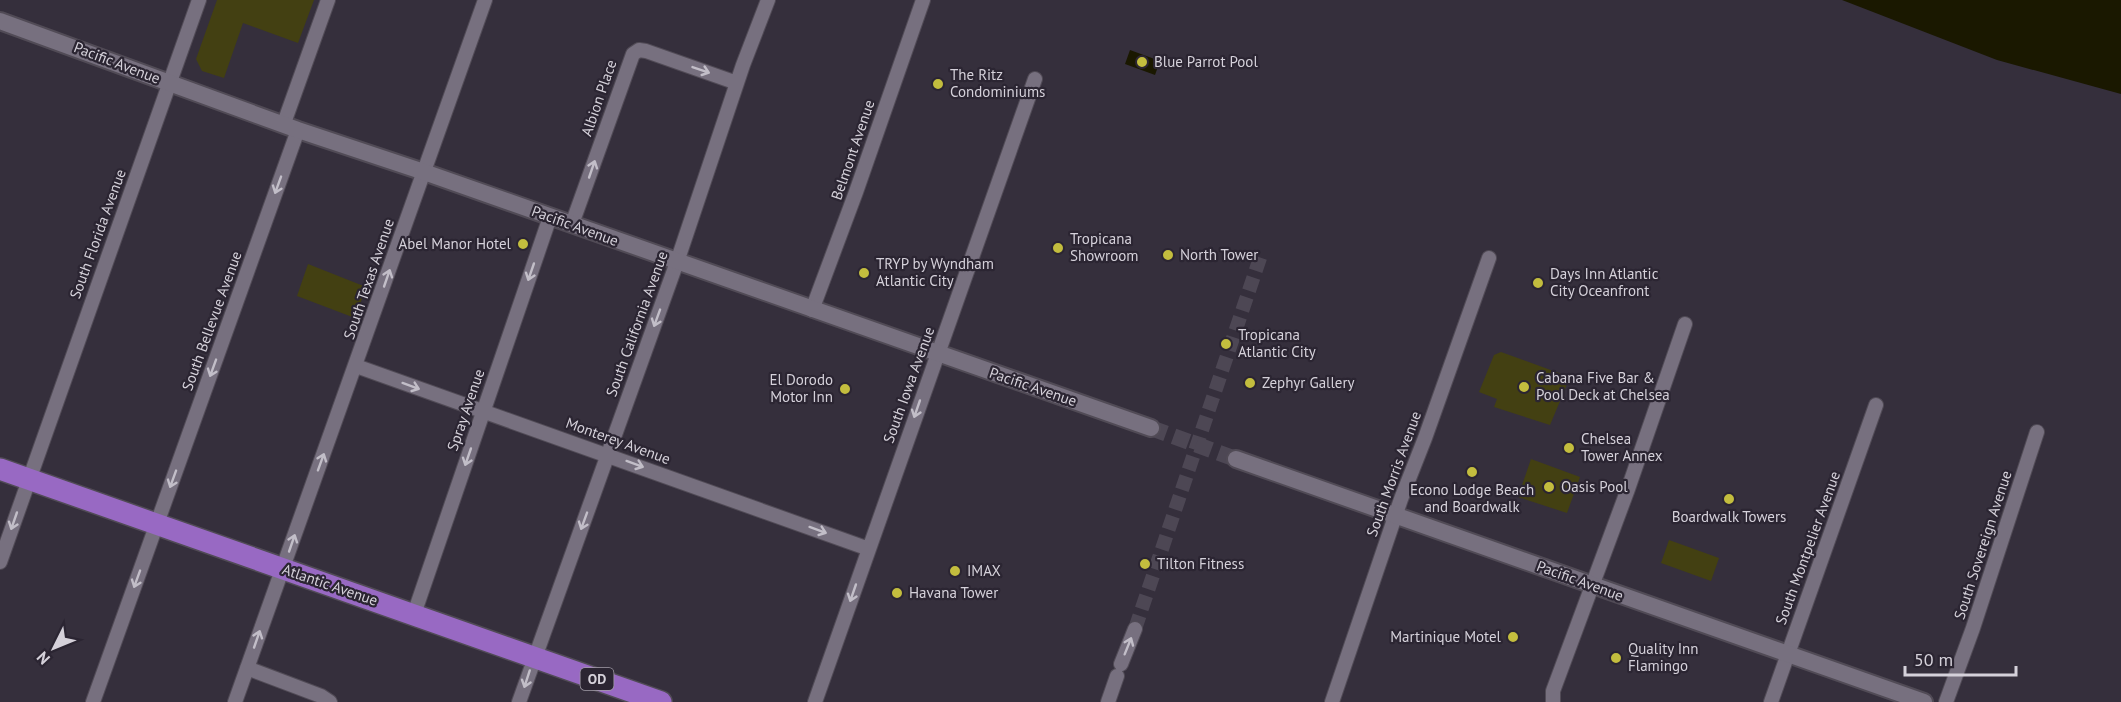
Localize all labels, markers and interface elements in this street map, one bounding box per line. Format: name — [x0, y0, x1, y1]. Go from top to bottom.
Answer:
street label: Pacific Avenue — [71, 37, 163, 88]
place label: Blue Parrot Pool — [1154, 52, 1258, 71]
marker: Blue Parrot Pool — [1135, 55, 1149, 69]
street label: Albion Place — [577, 57, 620, 139]
place label: The Ritz Condominiums — [950, 65, 1045, 101]
one-way arrow — [691, 66, 710, 77]
marker: The Ritz Condominiums — [931, 77, 945, 91]
street label: Belmont Avenue — [827, 97, 879, 202]
one-way arrow — [587, 160, 598, 179]
street label: South Florida Avenue — [65, 166, 130, 301]
one-way arrow — [272, 175, 283, 194]
street label: Pacific Avenue — [529, 201, 621, 250]
street label: South Texas Avenue — [339, 216, 398, 342]
place label: Tropicana Showroom — [1070, 229, 1138, 265]
place label: Abel Manor Hotel — [398, 234, 512, 253]
marker: Abel Manor Hotel — [516, 237, 530, 251]
marker: Tropicana Showroom — [1051, 241, 1065, 255]
place label: North Tower — [1180, 245, 1258, 264]
street label: South Bellevue Avenue — [177, 248, 246, 393]
marker: North Tower — [1161, 248, 1175, 262]
street label: South California Avenue — [601, 249, 672, 399]
place label: TRYP by Wyndham Atlantic City — [876, 254, 994, 290]
one-way arrow — [525, 262, 536, 281]
place label: Days Inn Atlantic City Oceanfront — [1550, 264, 1659, 300]
marker: TRYP by Wyndham Atlantic City — [857, 266, 871, 280]
one-way arrow — [382, 269, 393, 288]
marker: Days Inn Atlantic City Oceanfront — [1531, 276, 1545, 290]
one-way arrow — [651, 308, 662, 326]
street label: South Iowa Avenue — [879, 324, 938, 446]
place label: Tropicana Atlantic City — [1238, 325, 1316, 361]
marker: Tropicana Atlantic City — [1219, 337, 1233, 351]
one-way arrow — [206, 358, 217, 377]
street label: Pacific Avenue — [987, 363, 1079, 410]
street label: Spray Avenue — [443, 366, 488, 453]
place label: Cabana Five Bar & Pool Deck at Chelsea — [1536, 368, 1670, 404]
place label: El Dorodo Motor Inn — [769, 370, 833, 406]
place label: Zephyr Gallery — [1262, 373, 1355, 392]
marker: Zephyr Gallery — [1243, 376, 1257, 390]
marker: Cabana Five Bar & Pool Deck at Chelsea — [1517, 380, 1531, 394]
one-way arrow — [401, 381, 420, 392]
marker: El Dorodo Motor Inn — [838, 382, 852, 396]
one-way arrow — [911, 399, 922, 418]
street label: South Morris Avenue — [1362, 408, 1425, 539]
street label: Monterey Avenue — [563, 413, 673, 468]
place label: Chelsea Tower Annex — [1581, 429, 1663, 465]
marker: Chelsea Tower Annex — [1562, 441, 1576, 455]
one-way arrow — [462, 447, 473, 466]
one-way arrow — [316, 453, 327, 472]
one-way arrow — [625, 460, 643, 471]
marker: Econo Lodge Beach and Boardwalk — [1465, 465, 1479, 479]
street label: South Sovereign Avenue — [1949, 468, 2016, 622]
one-way arrow — [166, 469, 177, 488]
street label: South Montpelier Avenue — [1771, 469, 1844, 627]
place label: Oasis Pool — [1561, 477, 1628, 496]
place label: Econo Lodge Beach and Boardwalk — [1410, 480, 1534, 516]
marker: Oasis Pool — [1542, 480, 1556, 494]
marker: Boardwalk Towers — [1722, 492, 1736, 506]
place label: Boardwalk Towers — [1672, 507, 1786, 526]
one-way arrow — [8, 511, 19, 530]
one-way arrow — [578, 511, 589, 530]
one-way arrow — [808, 526, 827, 537]
one-way arrow — [288, 534, 299, 553]
place label: Tilton Fitness — [1157, 554, 1244, 573]
street label: Pacific Avenue — [1534, 556, 1626, 605]
marker: Tilton Fitness — [1138, 557, 1152, 571]
street label: Atlantic Avenue — [280, 559, 380, 610]
place label: IMAX — [967, 561, 1001, 580]
marker: IMAX — [948, 564, 962, 578]
one-way arrow — [131, 569, 142, 587]
one-way arrow — [847, 583, 858, 602]
place label: Havana Tower — [909, 583, 998, 602]
marker: Havana Tower — [890, 586, 904, 600]
north arrow — [24, 618, 84, 678]
place label: Martinique Motel — [1390, 627, 1502, 646]
one-way arrow — [252, 630, 263, 649]
marker: Martinique Motel — [1506, 630, 1520, 644]
one-way arrow — [1123, 637, 1134, 656]
place label: Quality Inn Flamingo — [1628, 639, 1699, 675]
scale bar — [1905, 639, 2016, 677]
text: N — [32, 648, 54, 669]
text: 50 m — [1914, 648, 1953, 671]
marker: Quality Inn Flamingo — [1609, 651, 1623, 665]
road number: OD — [580, 668, 614, 690]
one-way arrow — [520, 669, 531, 688]

